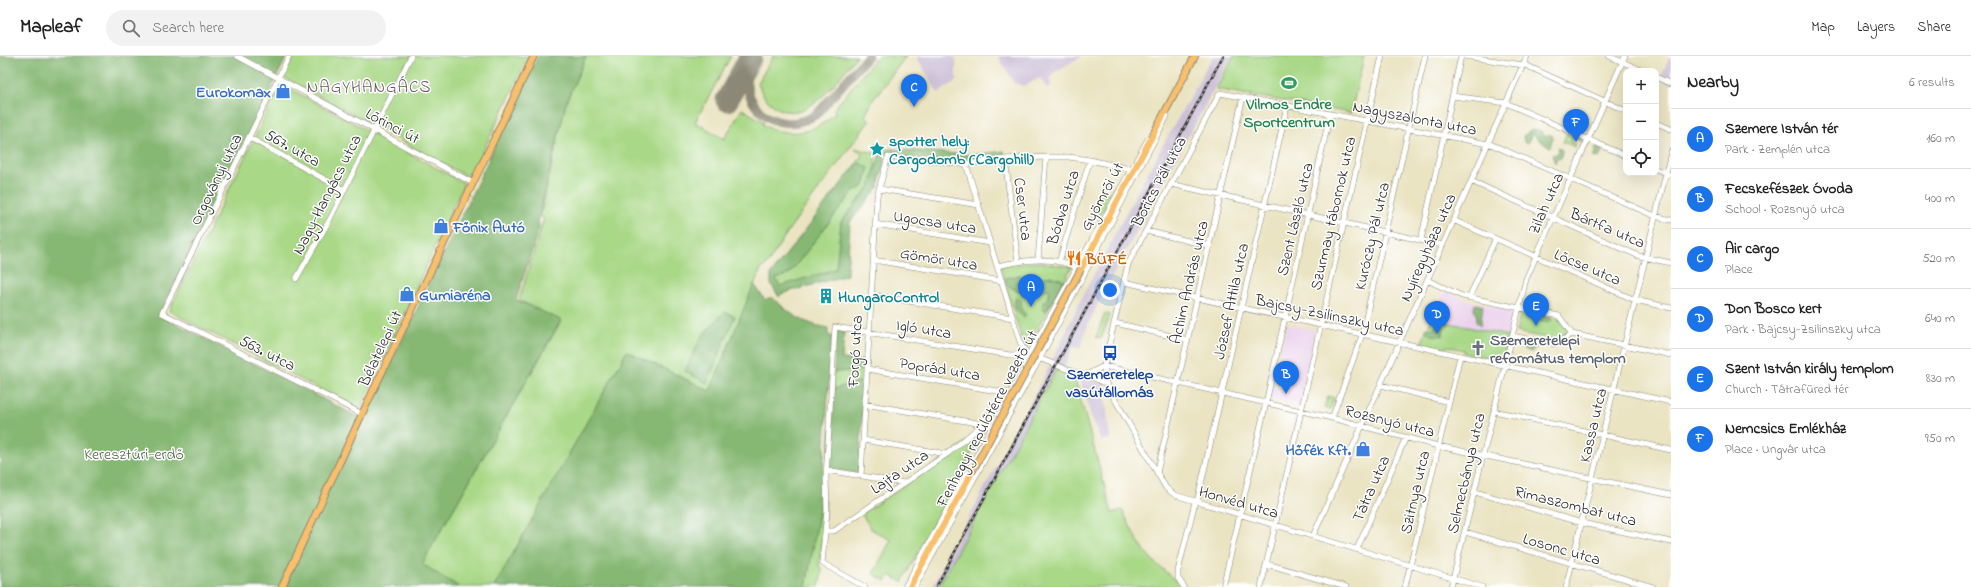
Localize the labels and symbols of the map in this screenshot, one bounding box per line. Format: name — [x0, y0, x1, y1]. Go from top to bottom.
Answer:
pin: C — [901, 74, 927, 107]
sports icon: Vilmos Endre Sportcentrum — [1280, 74, 1298, 92]
district label: NAGYHANGÁCS — [307, 75, 431, 100]
place label: Eurokomax — [196, 81, 271, 105]
shop icon: Eurokomax — [274, 82, 292, 100]
place label: Vilmos Endre Sportcentrum — [1243, 93, 1335, 135]
street label: Nagyszalonta utca — [1350, 95, 1479, 143]
street label: Lőrinci út — [361, 102, 424, 151]
pin: F — [1563, 109, 1589, 142]
street label: 567. utca — [260, 124, 324, 174]
street label: Orgoványi utca — [184, 130, 249, 230]
place label: spotter hely: Cargodomb (Cargohill) — [889, 130, 1034, 173]
street label: Nagy-Hangács utca — [287, 131, 368, 259]
street label: Borics Pál utca — [1125, 132, 1194, 232]
street label: Szurmay tábornok utca — [1305, 134, 1363, 293]
place icon: spotter hely: Cargodomb (Cargohill) — [868, 140, 886, 158]
street label: Gyömrői út — [1075, 158, 1131, 236]
street label: Szent László utca — [1271, 160, 1321, 278]
street label: Bódva utca — [1041, 167, 1087, 249]
street label: Zilah utca — [1523, 169, 1571, 238]
street label: Cser utca — [1006, 176, 1038, 242]
street label: Kuróczy Pál utca — [1349, 180, 1397, 293]
street label: Nyíregyháza utca — [1394, 190, 1463, 306]
street label: Bártfa utca — [1565, 202, 1648, 255]
street label: Ugocsa utca — [891, 205, 978, 241]
place label: Főnix Autó — [452, 216, 525, 240]
shop icon: Főnix Autó — [432, 217, 450, 235]
street label: Áchim András utca — [1164, 218, 1216, 347]
street label: József Attila utca — [1208, 241, 1256, 362]
street label: Gömör utca — [898, 242, 979, 278]
street label: Lőcse utca — [1550, 243, 1625, 293]
place label: BÜFÉ — [1085, 248, 1127, 272]
restaurant icon: BÜFÉ — [1065, 249, 1083, 267]
pin: A — [1018, 274, 1044, 307]
your location — [1100, 280, 1120, 300]
place label: Gumiaréna — [419, 284, 491, 308]
shop icon: Gumiaréna — [398, 285, 416, 303]
place label: HungaroControl — [838, 286, 940, 311]
building icon: HungaroControl — [817, 287, 835, 305]
street label: Bajcsy-Zsilinszky utca — [1252, 288, 1406, 343]
pin: E — [1523, 293, 1549, 326]
pin: D — [1424, 301, 1450, 334]
street label: Bélatelepi út — [352, 306, 409, 392]
street label: Igló utca — [894, 314, 953, 346]
street label: Forgó utca — [842, 315, 870, 389]
street label: Ferihegyi repülőtérre vezető út — [930, 326, 1045, 513]
street label: 563. utca — [235, 329, 299, 378]
place label: Szemeretelepi református templom — [1490, 329, 1626, 371]
church icon: Szemeretelepi református templom — [1469, 339, 1487, 357]
bus stop icon: Szemeretelep vasútállomás — [1101, 344, 1119, 362]
street label: Poprád utca — [898, 352, 982, 388]
pin: B — [1273, 361, 1299, 394]
place label: Szemeretelep vasútállomás — [1065, 363, 1154, 405]
street label: Kassa utca — [1574, 386, 1614, 465]
street label: Rozsnyó utca — [1342, 399, 1437, 445]
street label: Selmecbánya utca — [1441, 411, 1492, 536]
place label: Hőfék Kft. — [1286, 439, 1352, 463]
shop icon: Hőfék Kft. — [1354, 440, 1372, 458]
park label: Keresztúri-erdő — [84, 443, 184, 467]
street label: Lajta utca — [866, 444, 934, 501]
street label: Szitnya utca — [1395, 448, 1437, 537]
street label: Tátra utca — [1347, 452, 1397, 526]
street label: Honvéd utca — [1196, 480, 1281, 526]
street label: Rimaszombat utca — [1512, 480, 1639, 534]
street label: Losonc utca — [1520, 527, 1603, 572]

